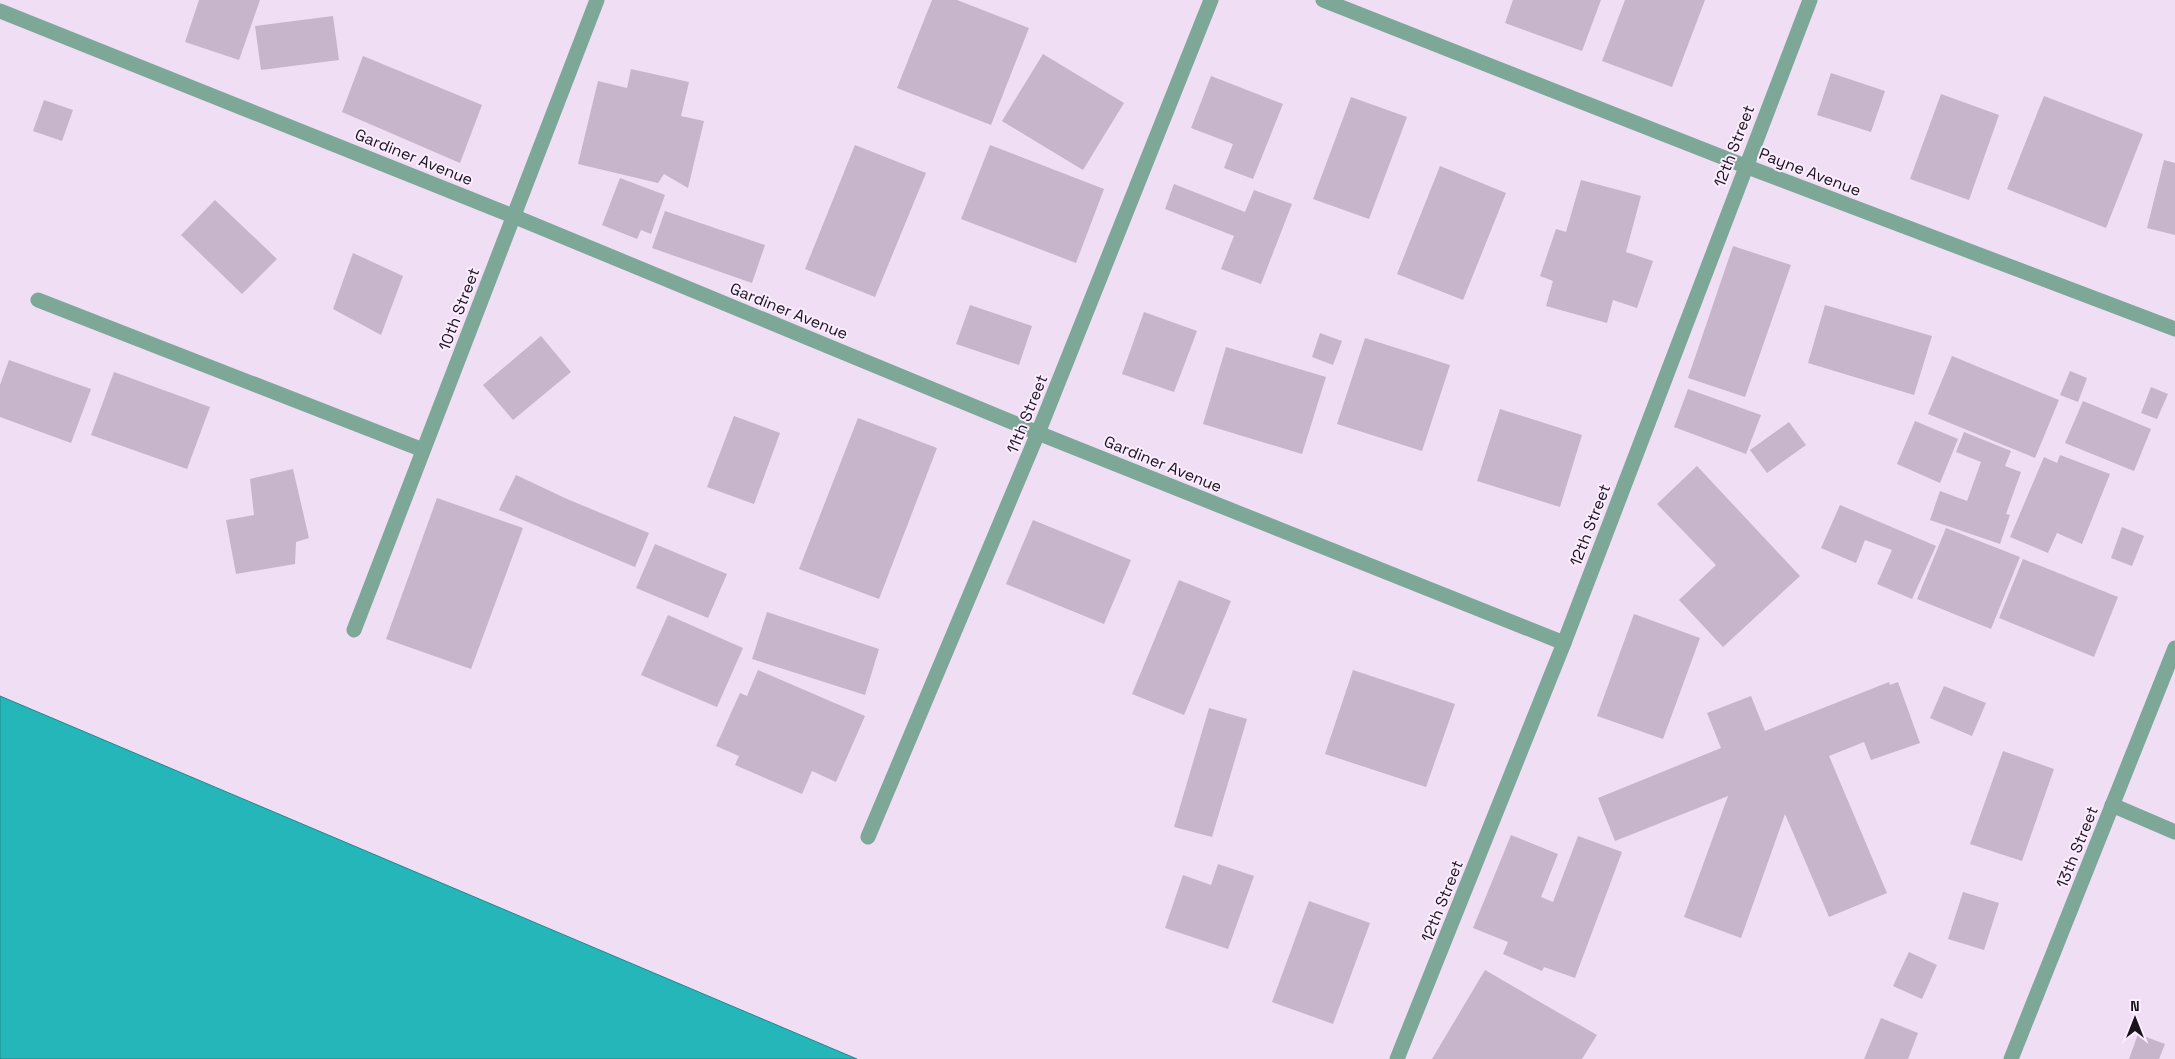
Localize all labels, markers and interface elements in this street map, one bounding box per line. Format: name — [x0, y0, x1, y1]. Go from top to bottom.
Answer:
street label: 12th Street — [1709, 102, 1759, 190]
street label: Gardiner Avenue — [352, 124, 476, 190]
street label: Payne Avenue — [1756, 143, 1864, 201]
street label: 10th Street — [434, 265, 484, 353]
street label: Gardiner Avenue — [727, 278, 851, 344]
street label: 11th Street — [1002, 371, 1052, 457]
street label: Gardiner Avenue — [1101, 431, 1225, 497]
street label: 12th Street — [1565, 481, 1615, 569]
street label: 13th Street — [2051, 803, 2103, 891]
street label: 12th Street — [1416, 857, 1468, 945]
north arrow — [2110, 994, 2160, 1044]
text: N — [2130, 997, 2140, 1015]

